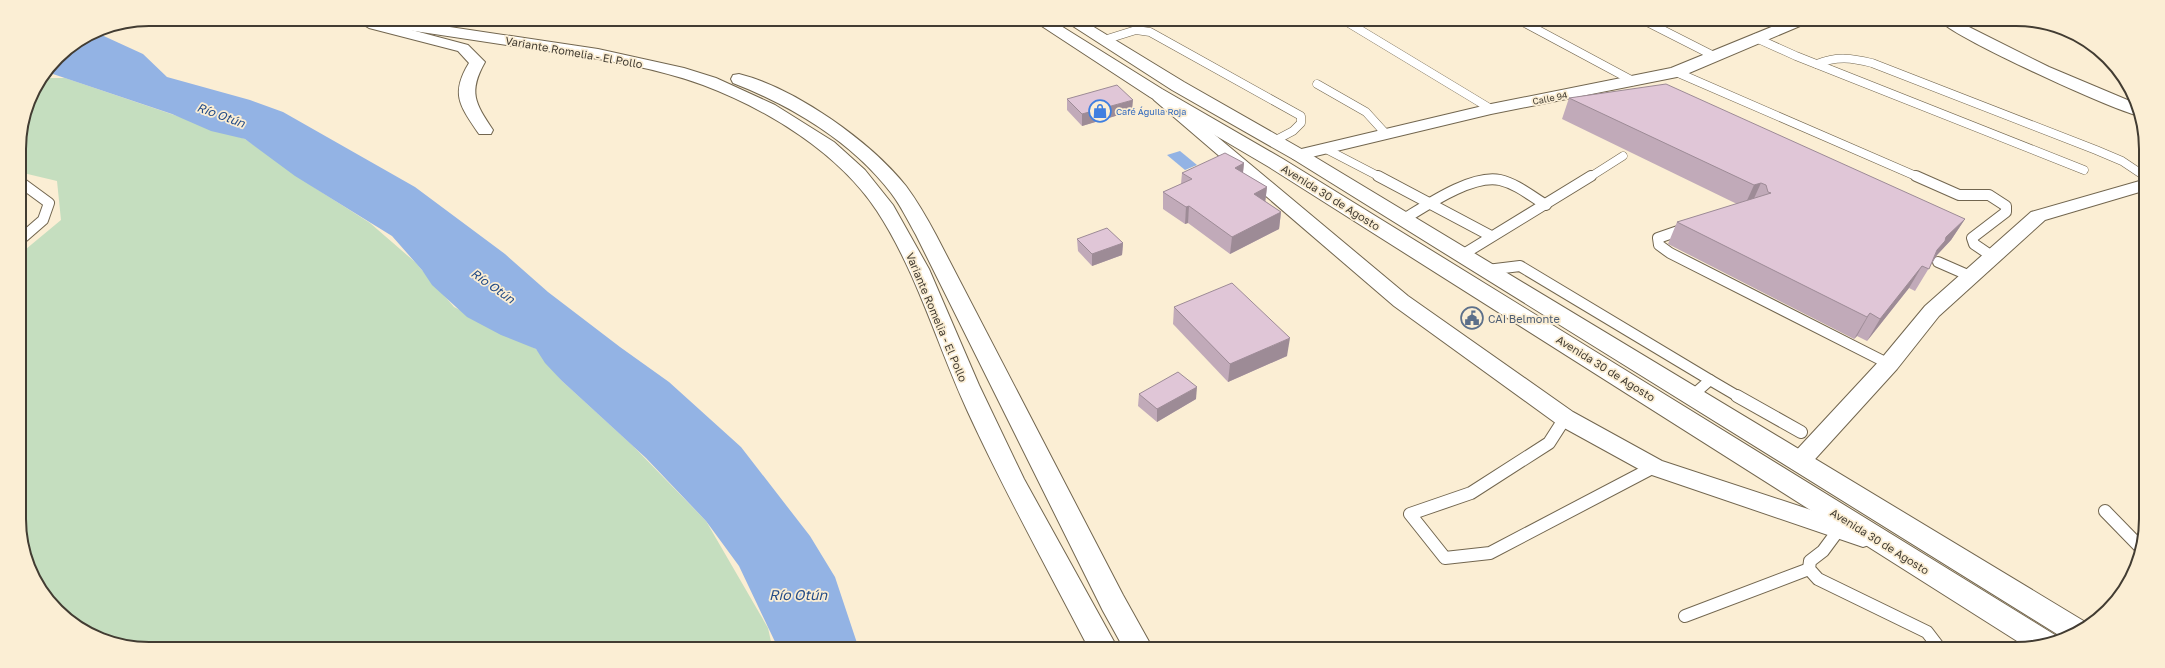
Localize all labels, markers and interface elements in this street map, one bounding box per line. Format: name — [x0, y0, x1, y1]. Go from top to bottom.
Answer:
street label: Variante Romelia - El Pollo — [504, 34, 644, 71]
street label: Calle 94 — [1532, 89, 1569, 107]
shop icon: Café Águila Roja — [1087, 98, 1113, 124]
water label: Río Otún — [195, 99, 248, 131]
place label: Café Águila Roja — [1116, 106, 1186, 117]
street label: Avenida 30 de Agosto — [1279, 161, 1383, 233]
street label: Variante Romelia - El Pollo — [904, 250, 970, 384]
water label: Río Otún — [468, 266, 518, 307]
public building icon: CAI Belmonte — [1459, 305, 1485, 331]
place label: CAI Belmonte — [1488, 312, 1560, 325]
street label: Avenida 30 de Agosto — [1554, 332, 1658, 404]
street label: Avenida 30 de Agosto — [1828, 505, 1932, 577]
water label: Río Otún — [769, 586, 828, 603]

